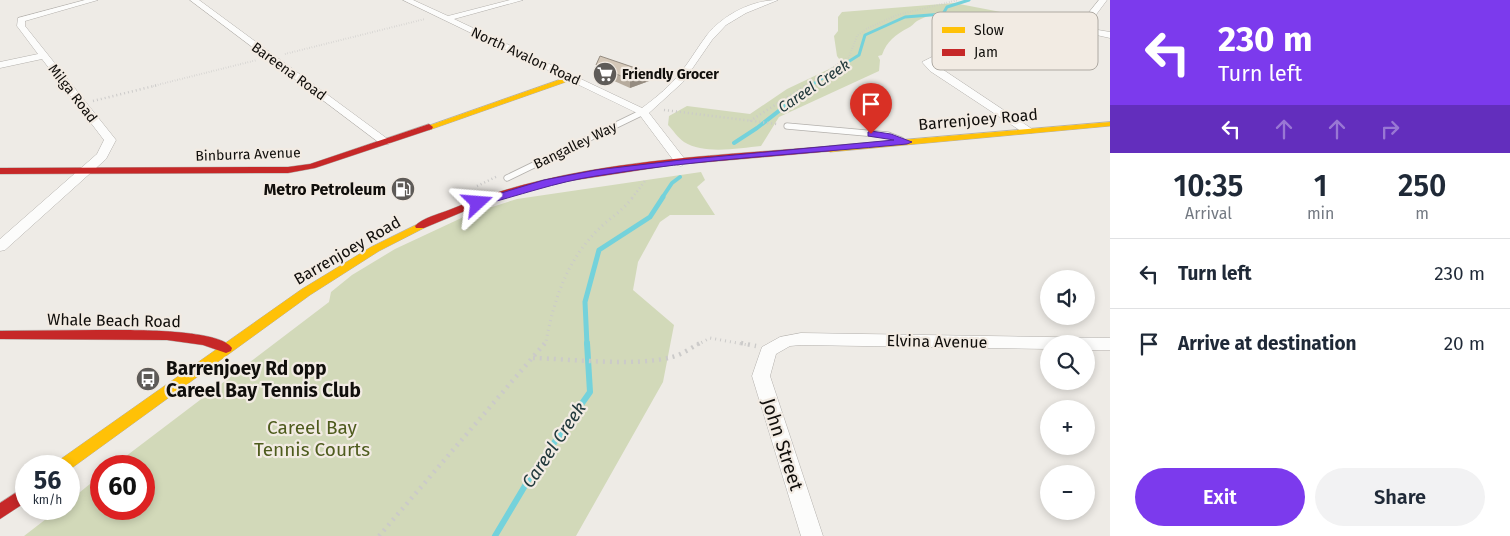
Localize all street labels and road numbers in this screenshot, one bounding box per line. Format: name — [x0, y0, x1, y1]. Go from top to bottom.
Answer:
street label: North Avalon Road — [468, 24, 583, 89]
street label: Bareena Road — [248, 39, 329, 104]
street label: Milga Road — [44, 61, 101, 126]
street label: Barrenjoey Road — [917, 105, 1039, 134]
street label: Bangalley Way — [531, 118, 620, 173]
street label: Binburra Avenue — [195, 144, 301, 165]
street label: Barrenjoey Road — [291, 212, 404, 289]
street label: Whale Beach Road — [47, 310, 181, 331]
street label: Elvina Avenue — [886, 331, 988, 352]
street label: John Street — [757, 395, 808, 493]

